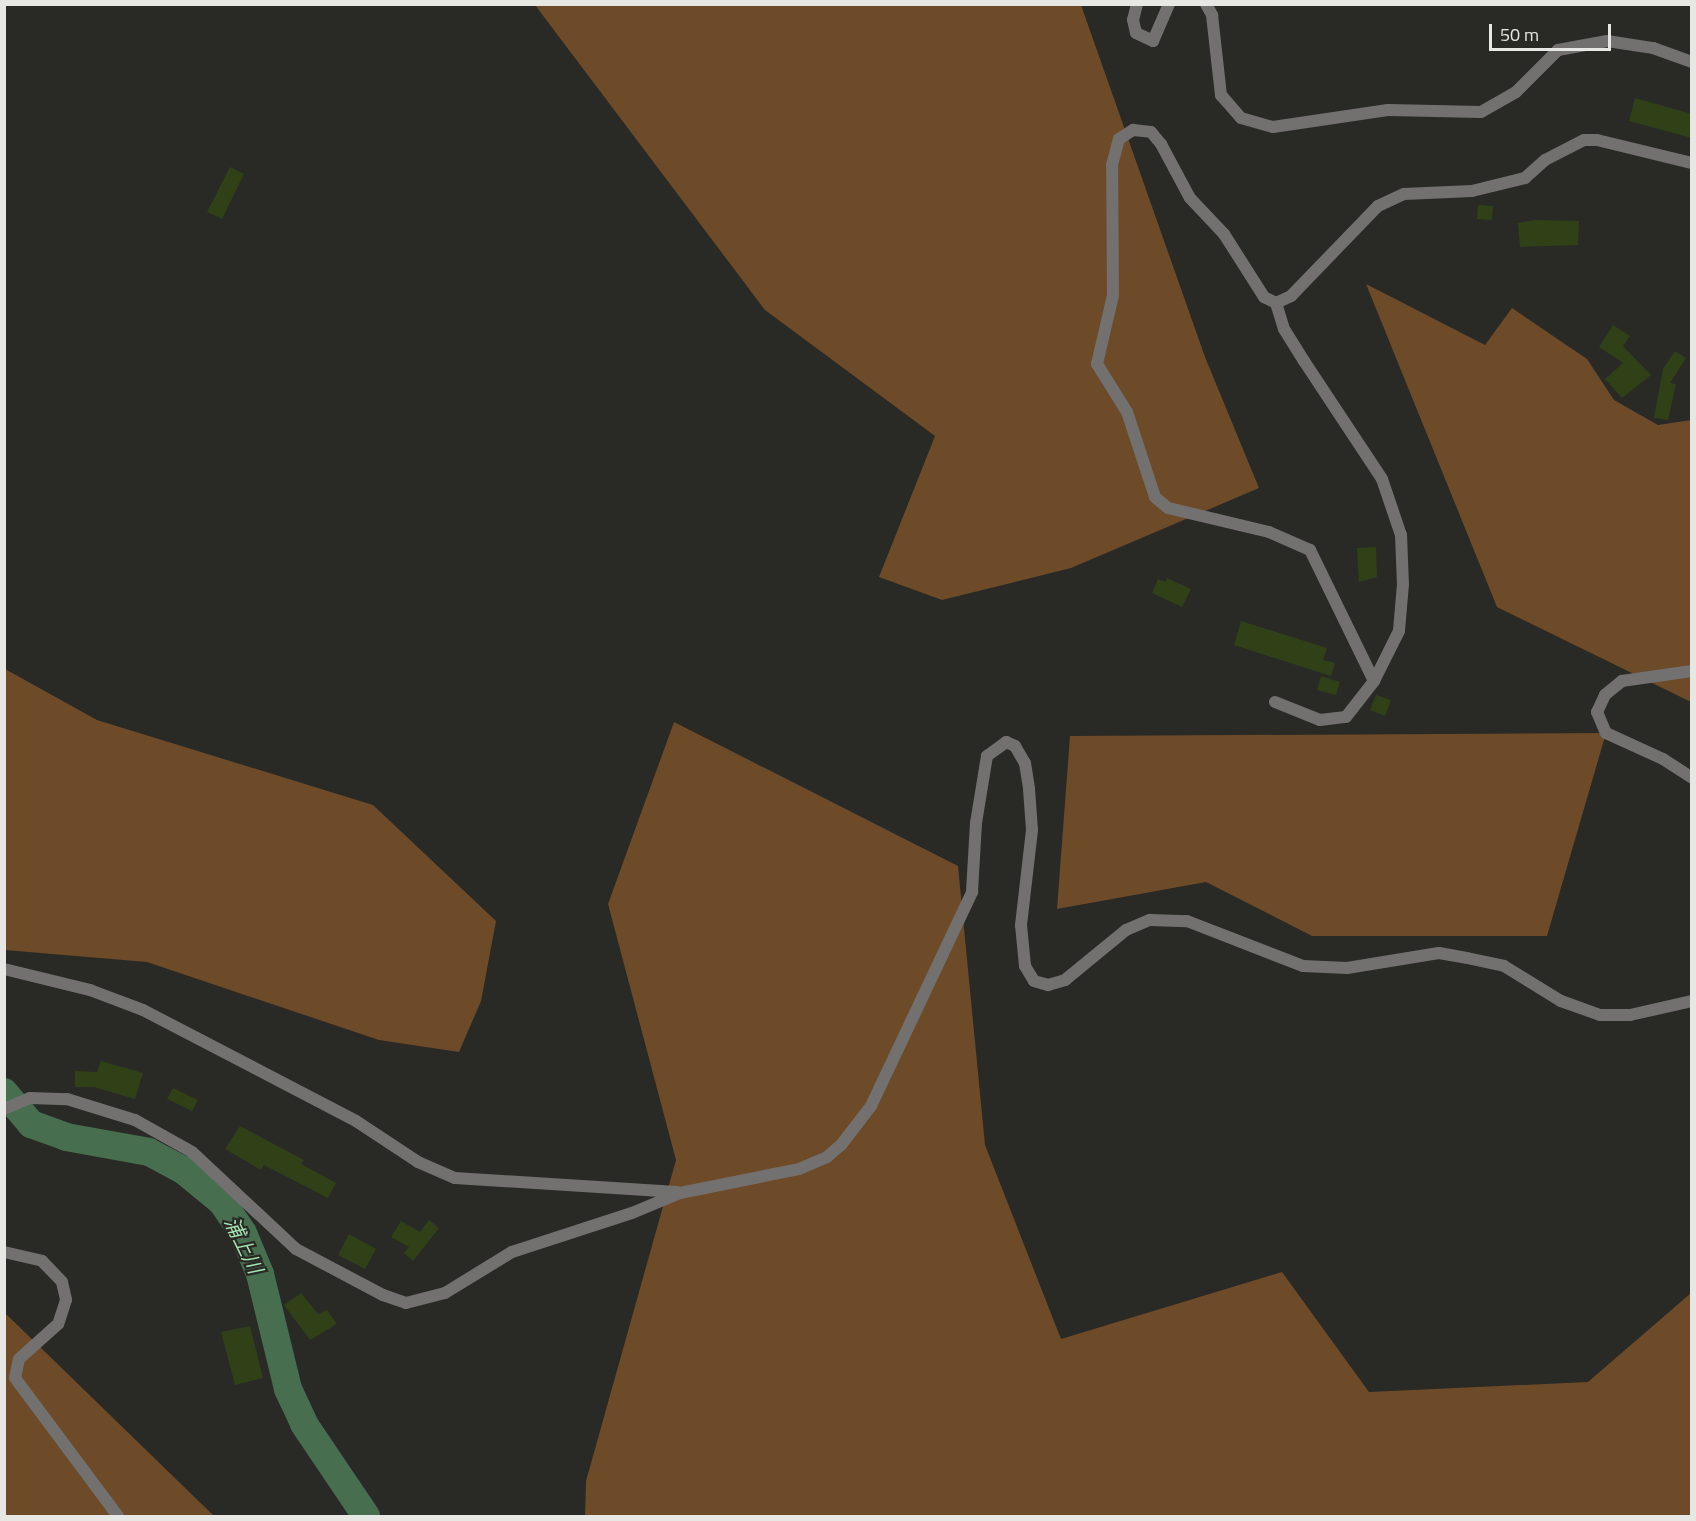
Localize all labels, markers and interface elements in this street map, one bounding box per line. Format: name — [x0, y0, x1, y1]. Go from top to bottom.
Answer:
scale bar — [1492, 12, 1614, 50]
text: 50 m — [1500, 21, 1539, 48]
water label: 浦上川 — [220, 1213, 268, 1277]

